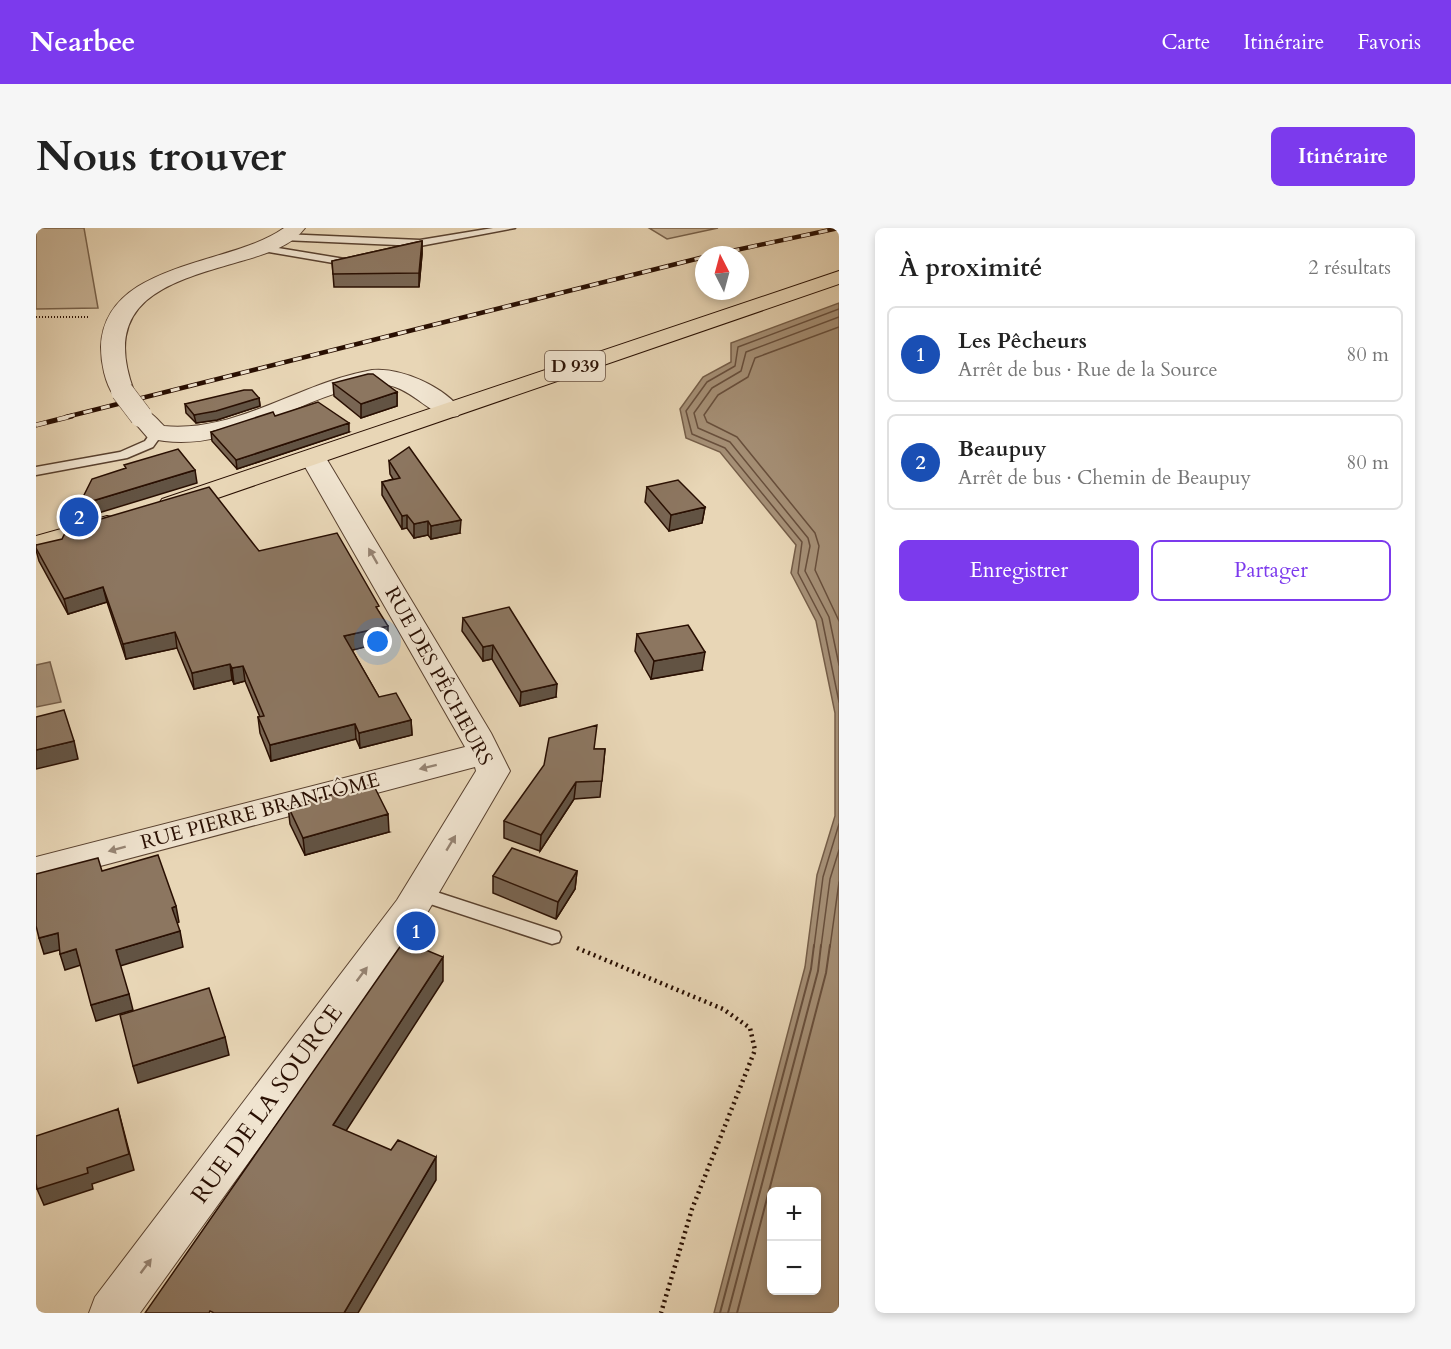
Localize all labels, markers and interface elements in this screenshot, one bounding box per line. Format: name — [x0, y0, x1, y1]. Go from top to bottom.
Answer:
text: Nearbee — [30, 23, 135, 61]
text: Carte — [1161, 28, 1210, 57]
text: Itinéraire — [1243, 28, 1324, 57]
text: Favoris — [1357, 28, 1421, 57]
button: Itinéraire — [1271, 127, 1415, 186]
text: Nous trouver — [36, 128, 286, 185]
north arrow — [695, 246, 749, 300]
text: À proximité — [899, 250, 1042, 285]
text: 2 résultats — [1308, 254, 1391, 281]
text: Les Pêcheurs — [958, 326, 1087, 356]
text: 1 — [915, 341, 926, 368]
text: 80 m — [1346, 341, 1389, 368]
road number: D 939 — [545, 351, 605, 381]
text: Arrêt de bus · Rue de la Source — [958, 356, 1218, 383]
text: Beaupuy — [958, 434, 1047, 464]
text: 2 — [915, 449, 926, 476]
text: 80 m — [1346, 449, 1389, 476]
text: Arrêt de bus · Chemin de Beaupuy — [958, 464, 1251, 491]
pin: 2 — [60, 494, 99, 540]
button: Enregistrer — [899, 540, 1139, 601]
button: Partager — [1151, 540, 1391, 601]
one-way arrow — [367, 548, 378, 564]
street label: RUE DES PÊCHEURS — [379, 582, 499, 770]
your location — [363, 627, 392, 656]
one-way arrow — [418, 763, 437, 773]
street label: RUE PIERRE BRANTÔME — [138, 766, 382, 856]
one-way arrow — [445, 835, 456, 851]
one-way arrow — [108, 844, 126, 854]
pin: 1 — [396, 908, 436, 954]
one-way arrow — [356, 967, 368, 982]
street label: RUE DE LA SOURCE — [184, 998, 350, 1210]
map controls — [767, 1187, 821, 1295]
button: + — [767, 1187, 821, 1241]
button: − — [767, 1241, 821, 1295]
one-way arrow — [140, 1258, 153, 1274]

